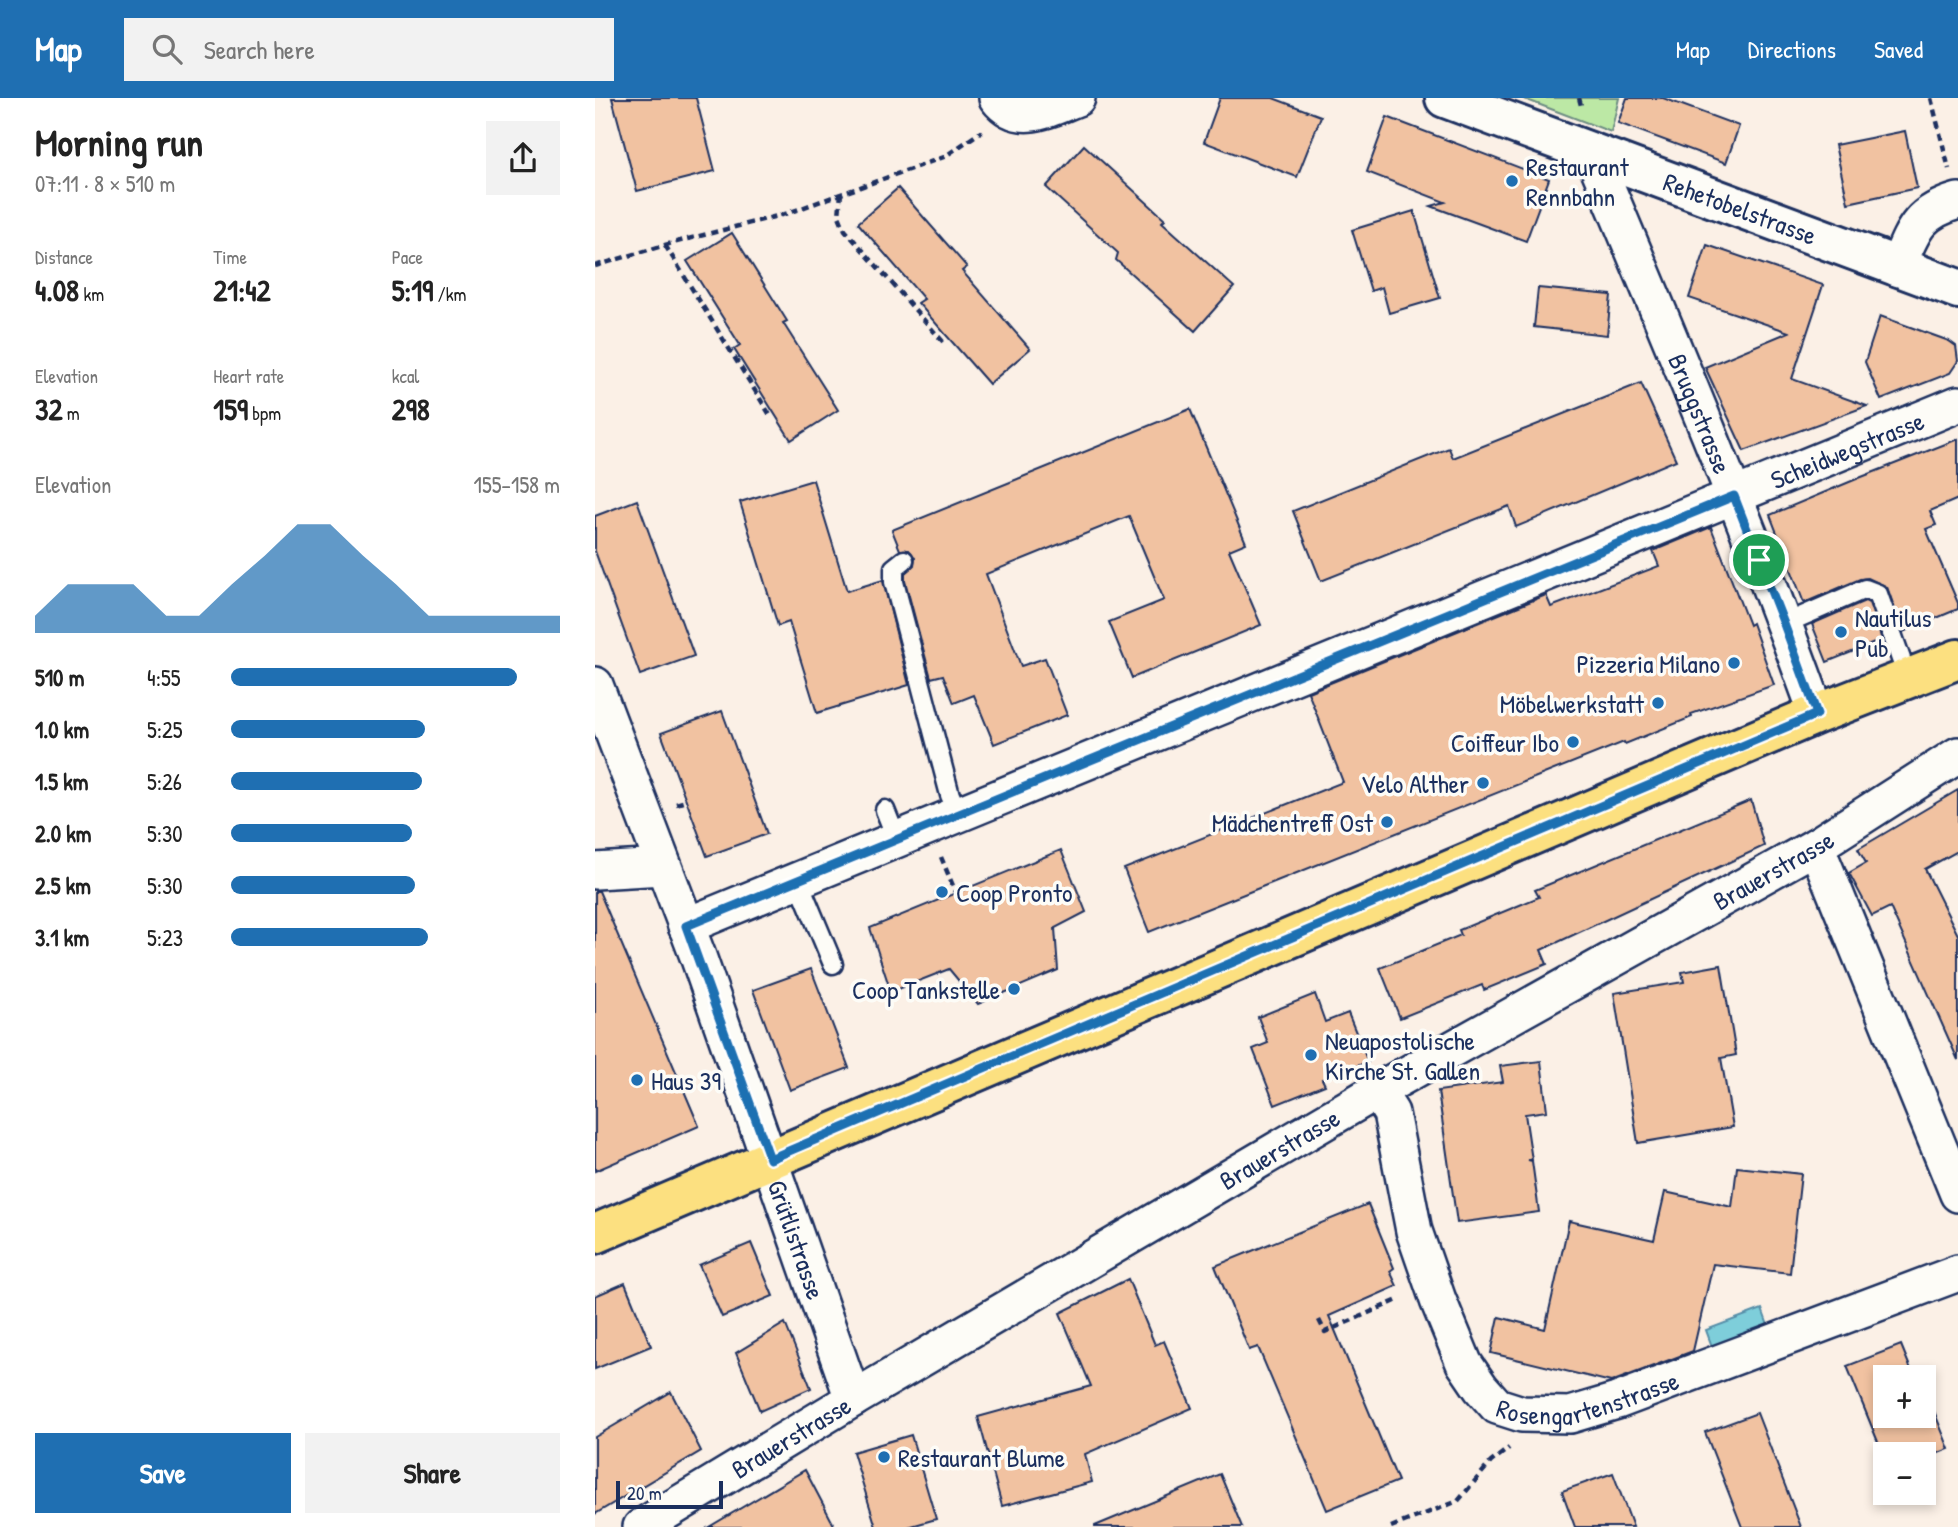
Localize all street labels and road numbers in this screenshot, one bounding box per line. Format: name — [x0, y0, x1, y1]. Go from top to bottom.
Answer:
street label: Rehetobelstrasse — [1659, 164, 1822, 252]
street label: Bruggstrasse — [1661, 348, 1741, 479]
street label: Scheidwegstrasse — [1765, 402, 1929, 497]
street label: Brauerstrasse — [1706, 822, 1840, 918]
street label: Brauerstrasse — [1213, 1100, 1346, 1197]
street label: Grütlistrasse — [760, 1175, 834, 1304]
street label: Rosengartenstrasse — [1492, 1362, 1683, 1433]
street label: Brauerstrasse — [725, 1387, 857, 1486]

